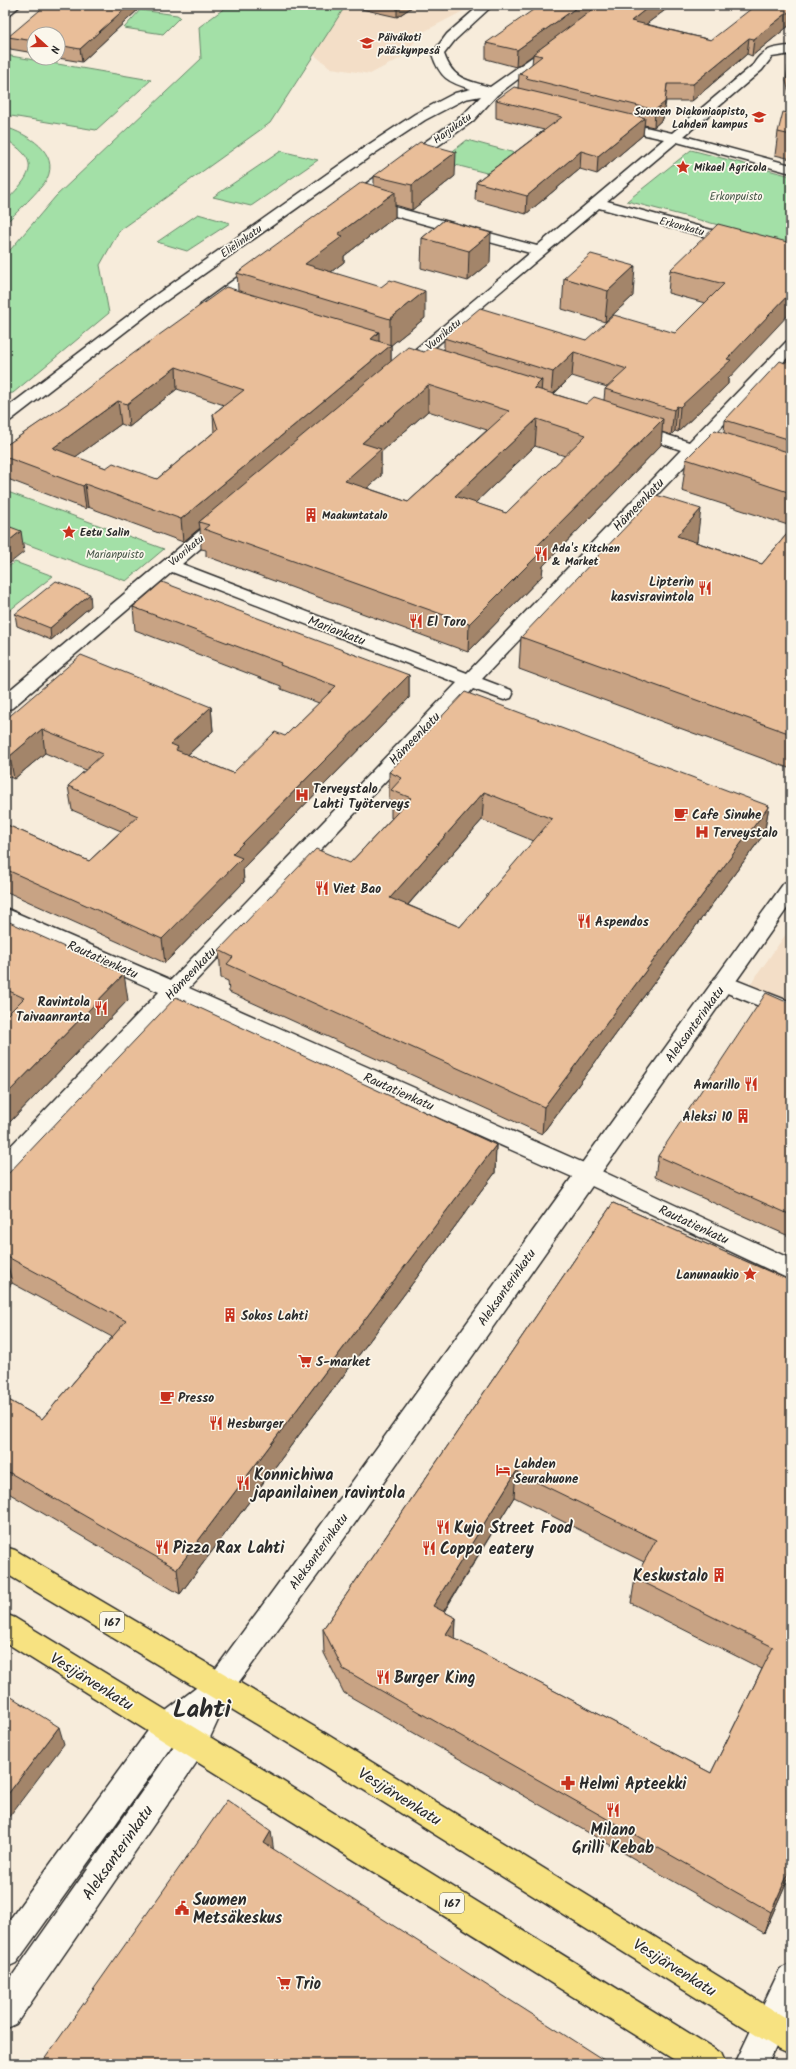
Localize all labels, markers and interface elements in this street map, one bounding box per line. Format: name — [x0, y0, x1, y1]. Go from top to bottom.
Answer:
north arrow — [26, 26, 66, 66]
place label: Päiväkoti pääskynpesä — [377, 29, 441, 60]
school or university icon: Päiväkoti pääskynpesä — [359, 35, 375, 51]
text: N — [45, 43, 64, 56]
place label: Suomen Diakoniaopisto, Lahden kampus — [634, 103, 749, 134]
street label: Harjukatu — [429, 108, 476, 149]
school or university icon: Suomen Diakoniaopisto, Lahden kampus — [751, 109, 767, 125]
place icon: Mikael Agricola — [675, 159, 691, 175]
place label: Mikael Agricola — [694, 159, 767, 177]
park label: Erkonpuisto — [709, 188, 763, 206]
street label: Erkonkatu — [657, 212, 707, 242]
street label: Elielinkatu — [217, 220, 267, 263]
street label: Vuorikatu — [422, 314, 466, 355]
street label: Hämeenkatu — [608, 473, 671, 537]
building icon: Maakuntatalo — [303, 507, 319, 523]
place label: Maakuntatalo — [322, 507, 387, 525]
place icon: Eetu Salin — [61, 524, 77, 540]
place label: Eetu Salin — [80, 524, 130, 542]
street label: Vuorikatu — [165, 530, 209, 571]
place label: Ada's Kitchen & Market — [552, 540, 620, 571]
park label: Marianpuisto — [86, 546, 144, 564]
restaurant icon: Ada's Kitchen & Market — [533, 546, 549, 562]
place label: Lipterin kasvisravintola — [611, 572, 694, 608]
restaurant icon: Lipterin kasvisravintola — [697, 580, 713, 596]
street label: Mariankatu — [305, 611, 369, 652]
place label: El Toro — [427, 612, 466, 633]
restaurant icon: El Toro — [408, 613, 424, 629]
street label: Hämeenkatu — [384, 707, 447, 771]
place label: Terveystalo Lahti Työterveys — [313, 779, 410, 815]
hospital icon: Terveystalo Lahti Työterveys — [294, 787, 310, 803]
place label: Cafe Sinuhe — [692, 805, 762, 826]
cafe icon: Cafe Sinuhe — [673, 806, 689, 822]
place label: Terveystalo — [713, 823, 778, 844]
hospital icon: Terveystalo — [694, 824, 710, 840]
place label: Viet Bao — [333, 879, 381, 900]
restaurant icon: Viet Bao — [314, 880, 330, 896]
place label: Aspendos — [595, 912, 649, 933]
restaurant icon: Aspendos — [576, 913, 592, 929]
street label: Rautatienkatu — [64, 935, 142, 986]
street label: Hämeenkatu — [160, 942, 223, 1006]
street label: Aleksanterinkatu — [660, 982, 731, 1068]
place label: Ravintola Taivaanranta — [16, 992, 90, 1028]
restaurant icon: Ravintola Taivaanranta — [93, 1000, 109, 1016]
street label: Rautatienkatu — [360, 1067, 438, 1118]
place label: Amarillo — [694, 1075, 740, 1096]
restaurant icon: Amarillo — [743, 1076, 759, 1092]
place label: Aleksi 10 — [683, 1107, 732, 1128]
building icon: Aleksi 10 — [735, 1108, 751, 1124]
street label: Rautatienkatu — [655, 1200, 733, 1251]
street label: Aleksanterinkatu — [473, 1244, 542, 1331]
place label: Lanunaukio — [676, 1265, 739, 1286]
place icon: Lanunaukio — [742, 1266, 758, 1282]
place label: Sokos Lahti — [241, 1306, 308, 1327]
building icon: Sokos Lahti — [222, 1307, 238, 1323]
place label: S-market — [316, 1352, 371, 1373]
supermarket icon: S-market — [297, 1353, 313, 1369]
place label: Presso — [178, 1388, 214, 1409]
cafe icon: Presso — [159, 1389, 175, 1405]
place label: Hesburger — [227, 1414, 285, 1435]
restaurant icon: Hesburger — [208, 1415, 224, 1431]
place label: Lahden Seurahuone — [514, 1454, 579, 1490]
hotel icon: Lahden Seurahuone — [495, 1462, 511, 1478]
place label: Konnichiwa japanilainen ravintola — [249, 1463, 405, 1506]
restaurant icon: Konnichiwa japanilainen ravintola — [235, 1475, 251, 1491]
street label: Aleksanterinkatu — [284, 1509, 355, 1595]
place label: Kuja Street Food — [454, 1516, 573, 1541]
restaurant icon: Kuja Street Food — [435, 1519, 451, 1535]
place label: Pizza Rax Lahti — [173, 1536, 285, 1561]
place label: Coppa eatery — [440, 1537, 534, 1562]
restaurant icon: Pizza Rax Lahti — [154, 1539, 170, 1555]
restaurant icon: Coppa eatery — [421, 1540, 437, 1556]
place label: Keskustalo — [633, 1564, 708, 1589]
building icon: Keskustalo — [711, 1567, 727, 1583]
road number: 167 — [100, 1612, 124, 1632]
street label: Vesijärvenkatu — [44, 1647, 138, 1718]
place label: Burger King — [394, 1666, 475, 1691]
restaurant icon: Burger King — [375, 1669, 391, 1685]
district label: Lahti — [173, 1690, 232, 1730]
street label: Vesijärvenkatu — [352, 1762, 446, 1833]
place label: Helmi Apteekki — [579, 1772, 687, 1797]
pharmacy icon: Helmi Apteekki — [560, 1775, 576, 1791]
street label: Aleksanterinkatu — [76, 1800, 161, 1906]
restaurant icon: Milano Grilli Kebab — [605, 1802, 621, 1818]
place label: Milano Grilli Kebab — [572, 1818, 654, 1861]
place label: Suomen Metsäkeskus — [193, 1888, 283, 1931]
road number: 167 — [440, 1893, 464, 1913]
public building icon: Suomen Metsäkeskus — [174, 1900, 190, 1916]
street label: Vesijärvenkatu — [627, 1933, 721, 2004]
place label: Trio — [295, 1972, 321, 1997]
supermarket icon: Trio — [276, 1975, 292, 1991]

